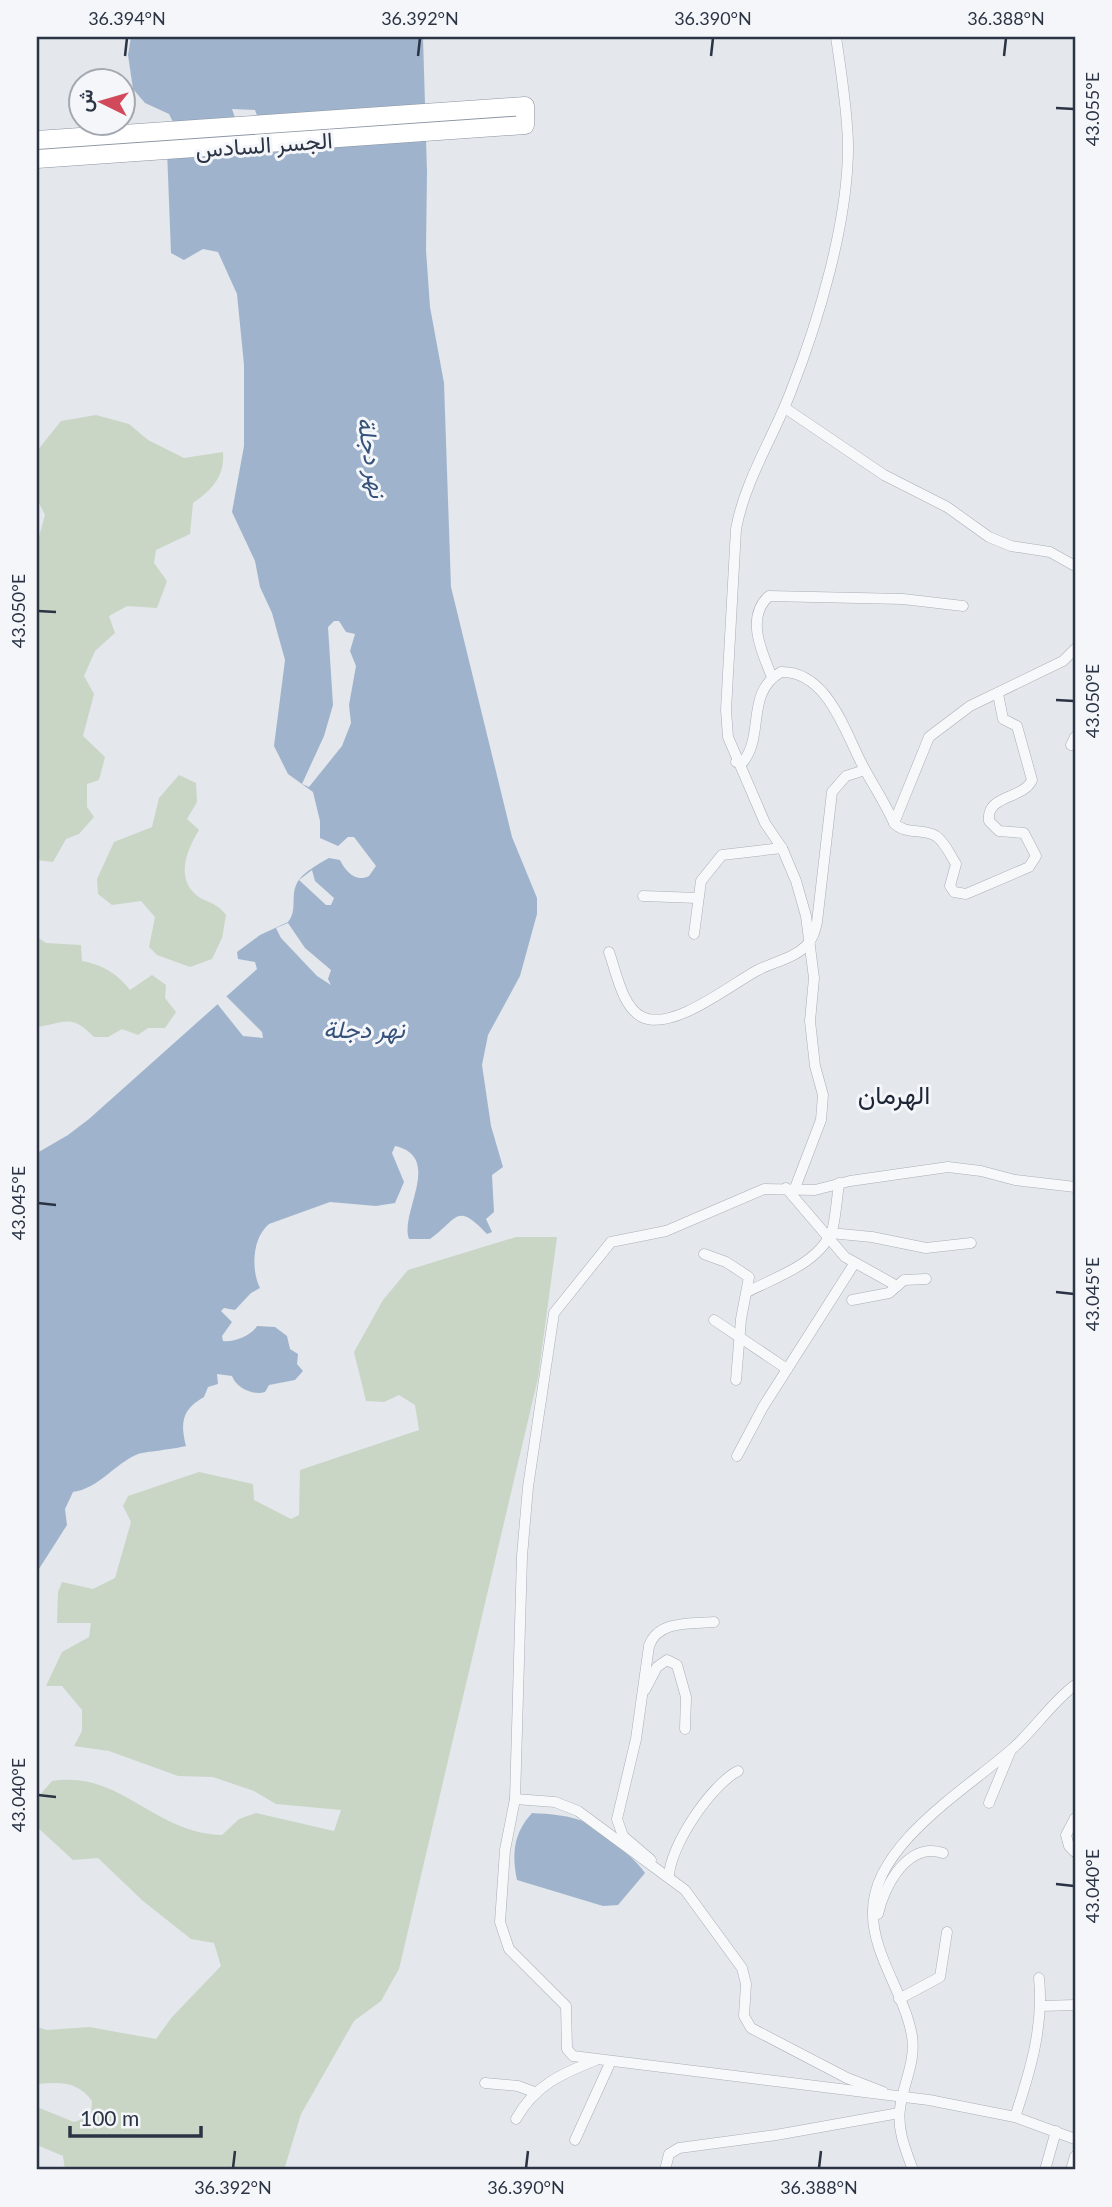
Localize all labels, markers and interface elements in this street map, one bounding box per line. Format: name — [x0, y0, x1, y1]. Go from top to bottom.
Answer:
text: 36.394°N — [88, 7, 166, 29]
text: 36.392°N — [381, 7, 459, 29]
text: 36.390°N — [674, 7, 752, 29]
text: 36.388°N — [967, 7, 1045, 29]
north arrow — [66, 66, 136, 136]
text: 43.055°E — [1081, 72, 1103, 146]
text: ش — [72, 88, 98, 113]
street label: الجسر السادس — [194, 125, 334, 165]
water label: نهر دجلة — [350, 415, 394, 501]
text: 43.050°E — [7, 574, 29, 648]
text: 43.050°E — [1081, 664, 1103, 738]
water label: نهر دجلة — [323, 1014, 406, 1045]
district label: الهرمان — [858, 1078, 930, 1111]
text: 43.045°E — [7, 1166, 29, 1240]
text: 43.045°E — [1081, 1257, 1103, 1331]
text: 43.040°E — [7, 1758, 29, 1832]
text: 43.040°E — [1081, 1849, 1103, 1923]
scale bar — [70, 2095, 201, 2139]
text: 100 m — [80, 2105, 139, 2130]
text: 36.392°N — [194, 2176, 272, 2198]
text: 36.390°N — [487, 2176, 565, 2198]
text: 36.388°N — [780, 2176, 858, 2198]

